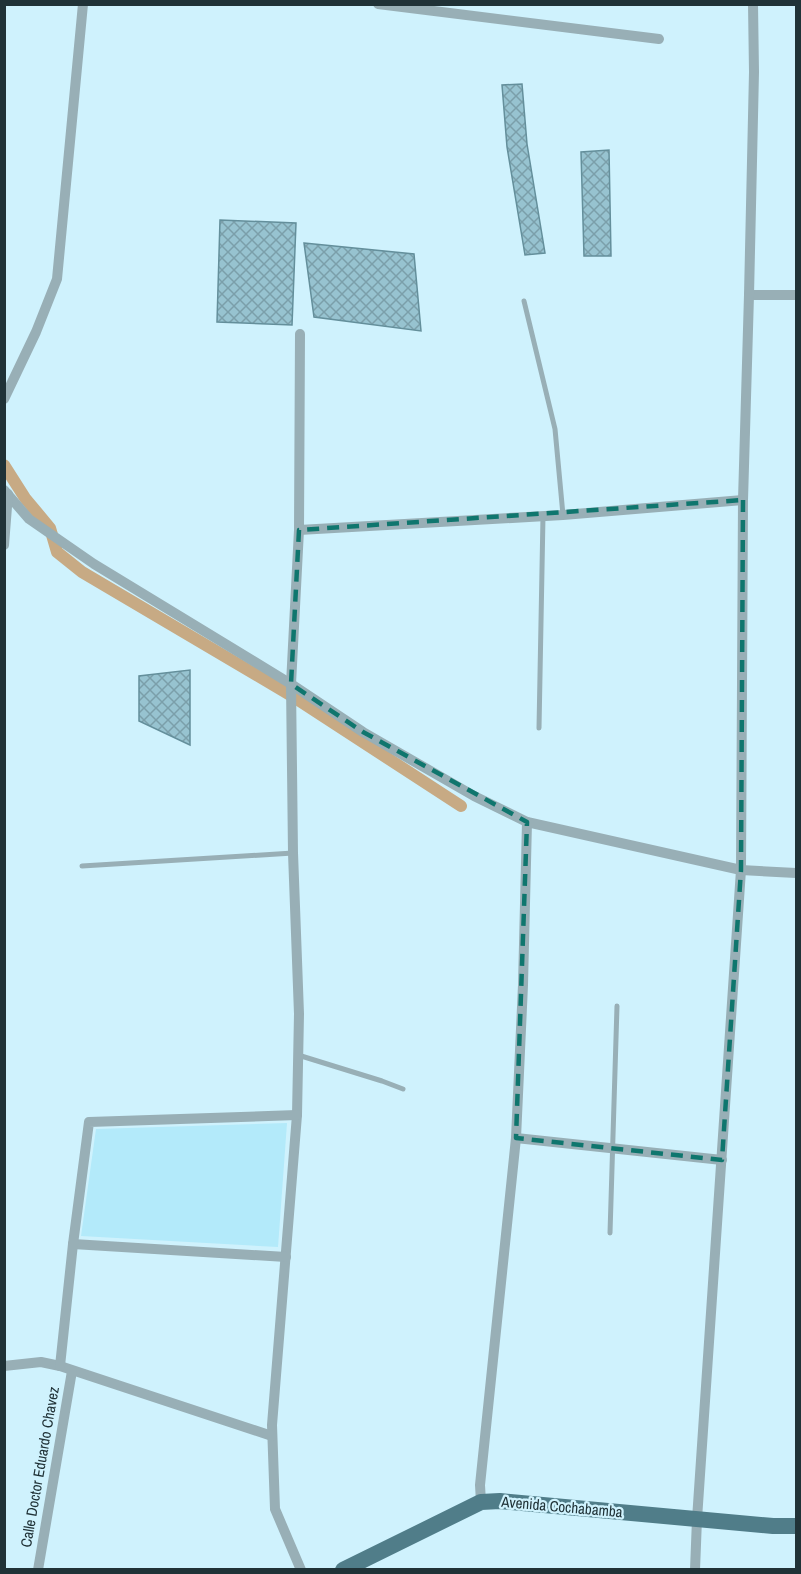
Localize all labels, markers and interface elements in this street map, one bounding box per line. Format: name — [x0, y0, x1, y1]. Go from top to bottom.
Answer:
street label: Calle Doctor Eduardo Chavez — [15, 1385, 64, 1549]
street label: Avenida Cochabamba — [500, 1491, 624, 1522]

